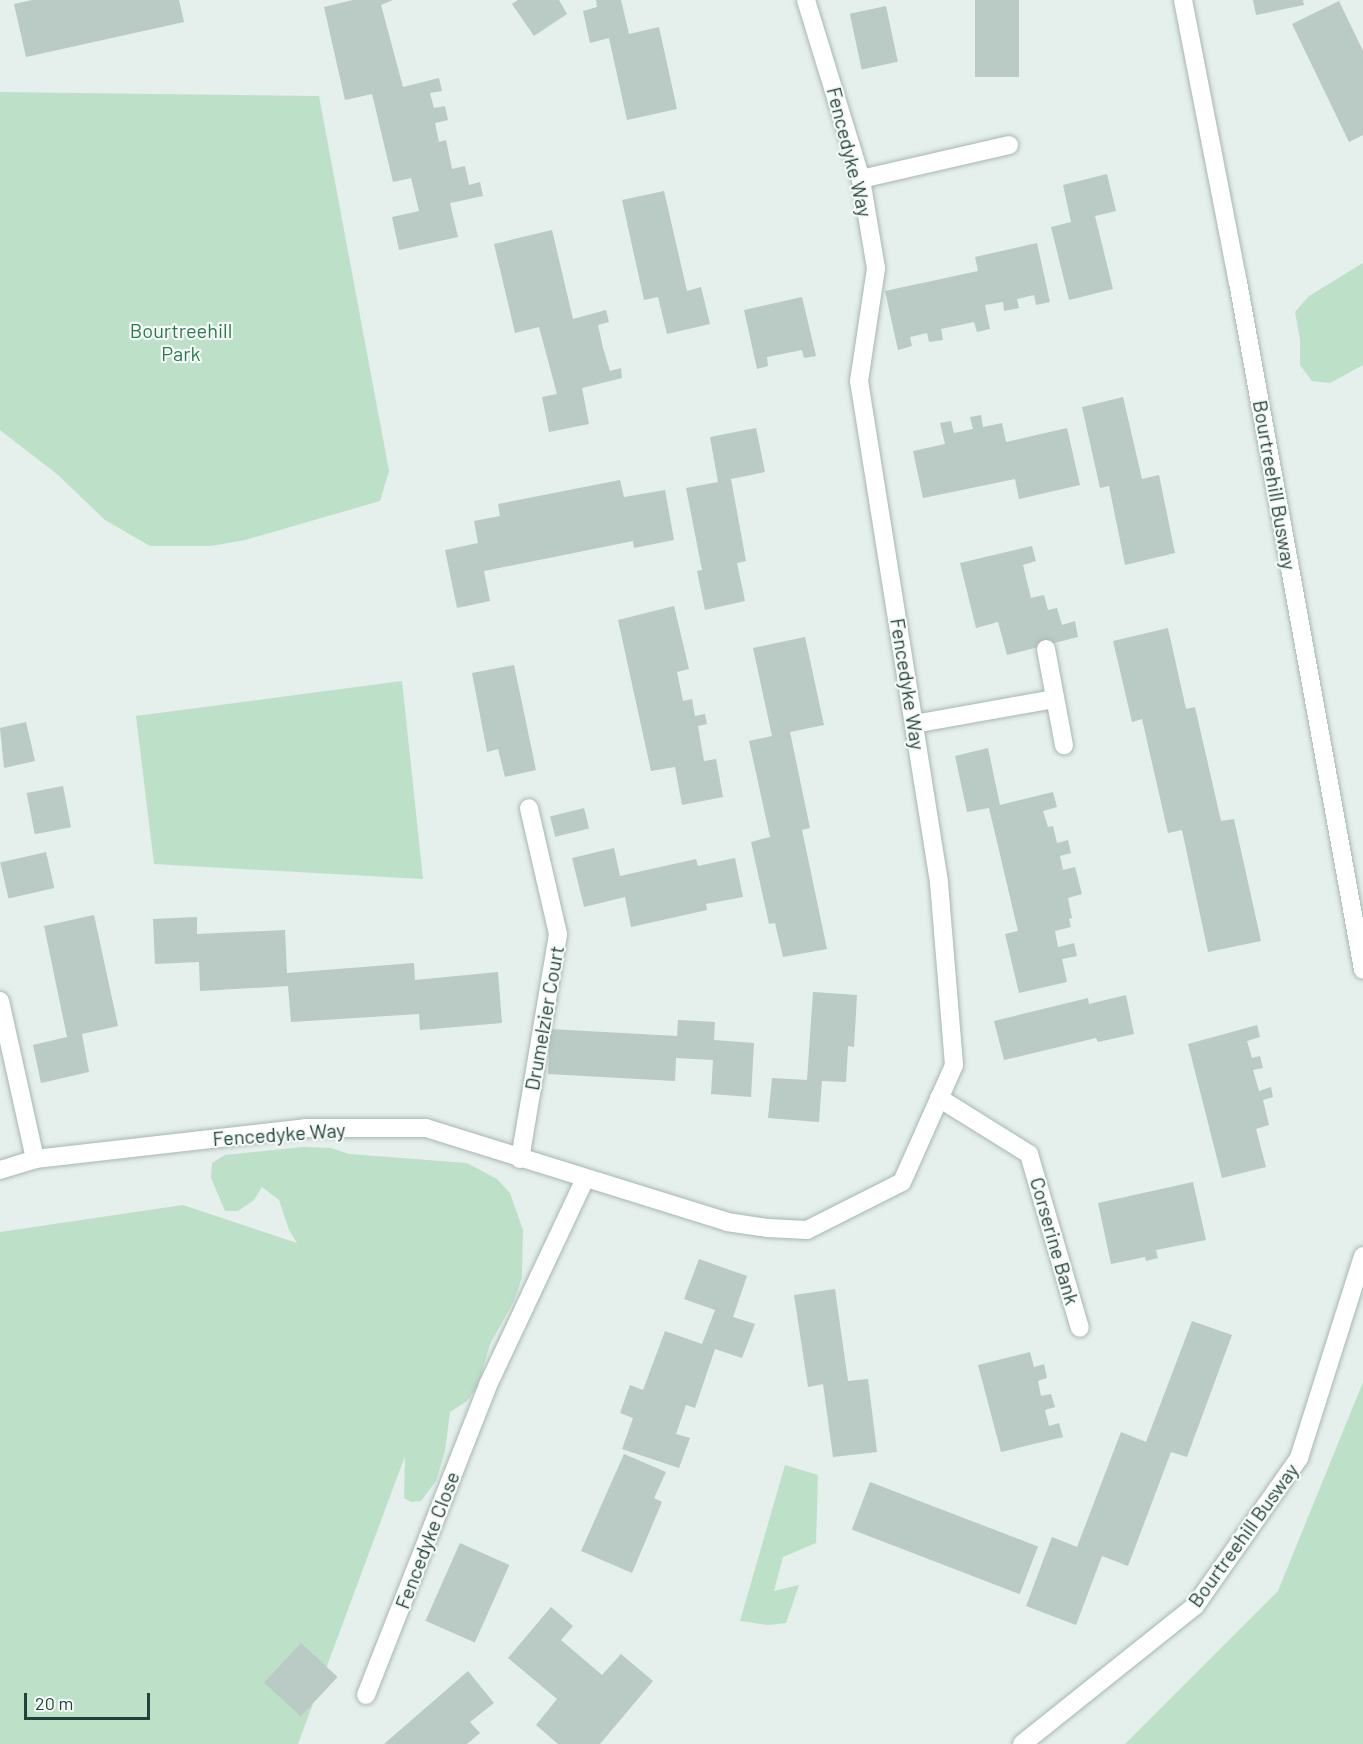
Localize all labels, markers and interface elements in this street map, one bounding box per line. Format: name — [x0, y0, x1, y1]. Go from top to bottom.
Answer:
street label: Fencedyke Way — [822, 84, 878, 220]
park label: Bourtreehill Park — [130, 319, 232, 366]
street label: Bourtreehill Busway — [1248, 398, 1302, 572]
street label: Fencedyke Way — [886, 616, 930, 752]
street label: Drumelzier Court — [519, 944, 569, 1092]
street label: Fencedyke Way — [212, 1117, 346, 1151]
street label: Corserine Bank — [1025, 1174, 1085, 1308]
street label: Bourtreehill Busway — [1183, 1458, 1303, 1612]
street label: Fencedyke Close — [390, 1468, 464, 1612]
scale bar — [27, 1681, 153, 1719]
text: 20 m — [35, 1692, 73, 1714]

